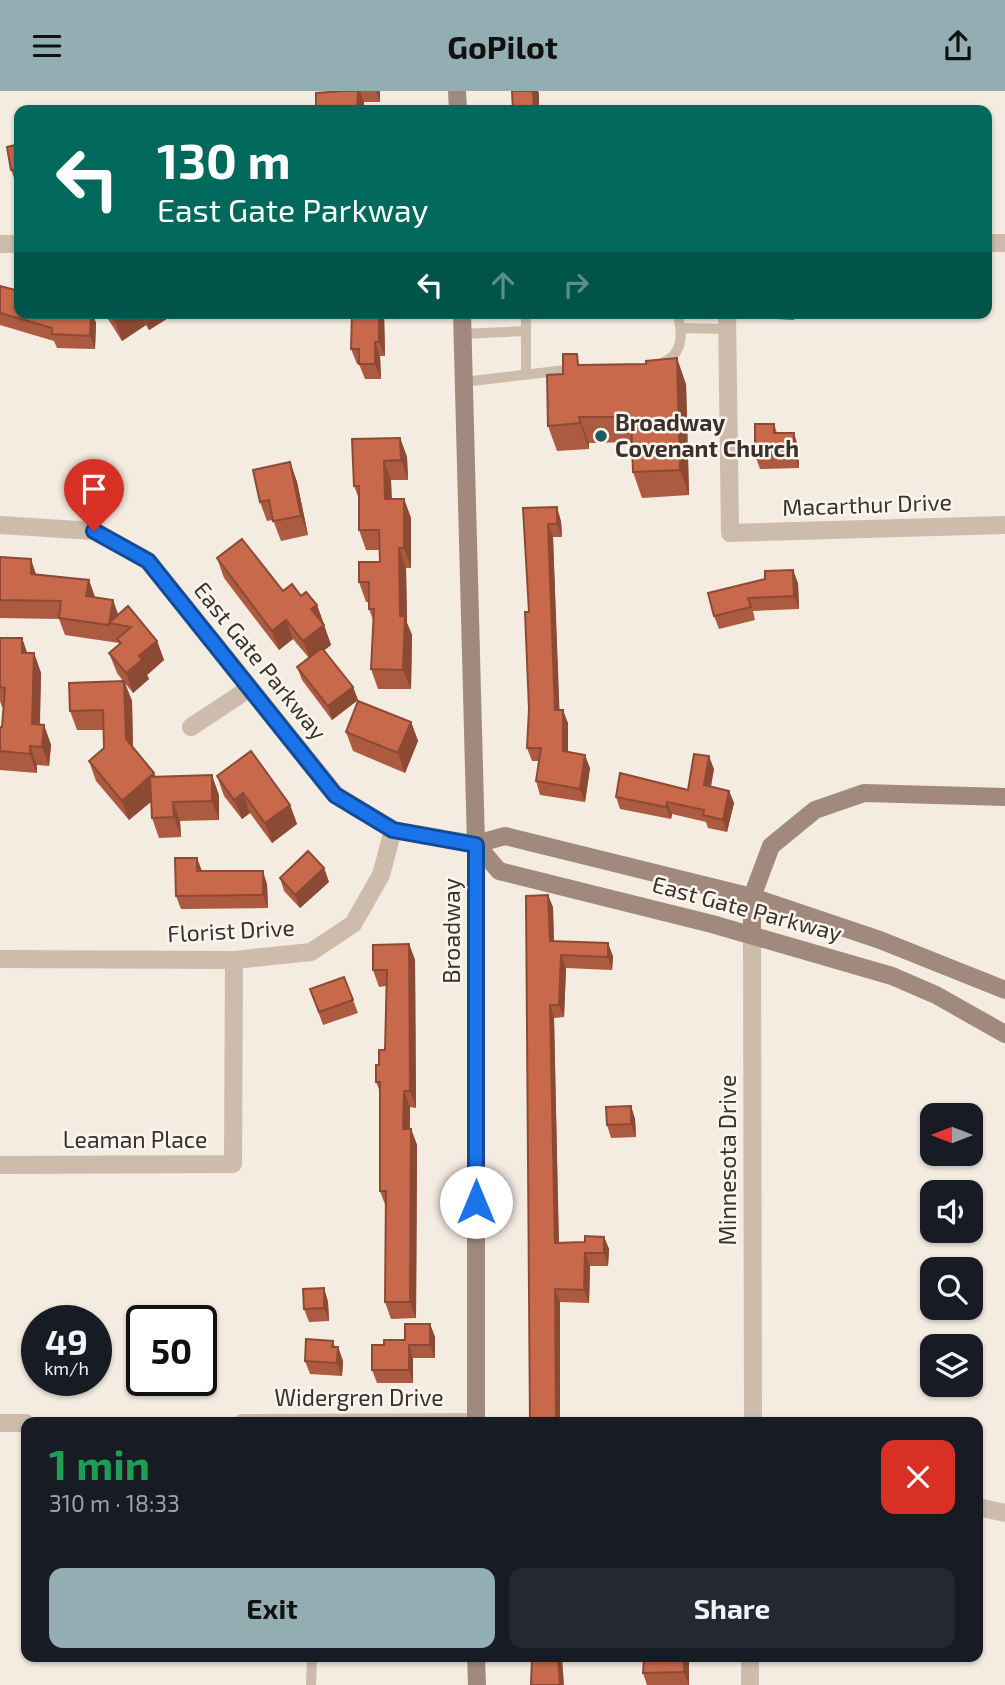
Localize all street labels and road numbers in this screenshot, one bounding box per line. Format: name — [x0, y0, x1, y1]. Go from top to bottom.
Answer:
street label: Macarthur Drive — [782, 487, 952, 521]
street label: East Gate Parkway — [189, 576, 333, 745]
street label: East Gate Parkway — [649, 869, 845, 947]
street label: Broadway — [437, 878, 465, 984]
street label: Florist Drive — [167, 913, 295, 947]
street label: Minnesota Drive — [713, 1075, 741, 1245]
street label: Leaman Place — [63, 1125, 207, 1153]
street label: Widergren Drive — [274, 1383, 444, 1411]

